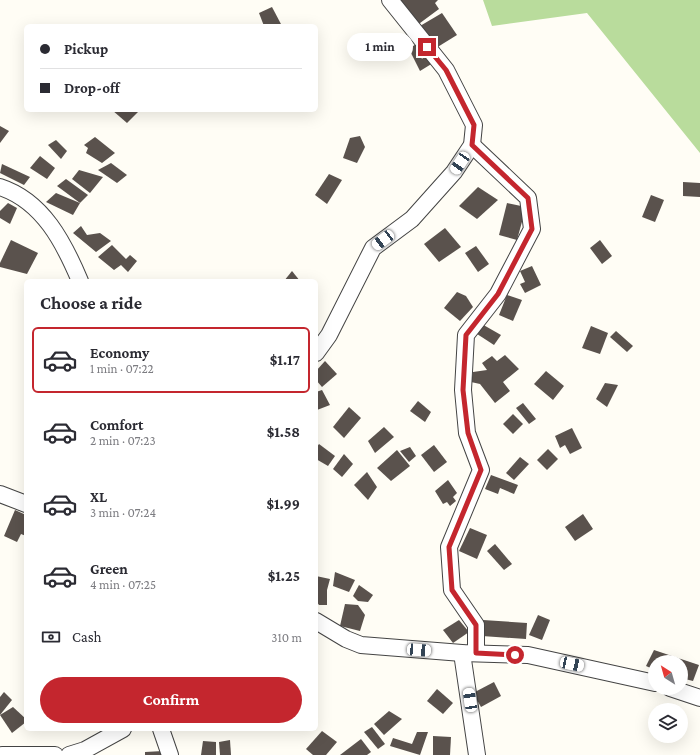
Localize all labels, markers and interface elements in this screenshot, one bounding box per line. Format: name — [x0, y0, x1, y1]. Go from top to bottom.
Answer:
callout: 1 min — [347, 33, 413, 61]
route end — [418, 38, 436, 56]
text: 1 min — [365, 39, 395, 54]
text: Pickup — [64, 41, 108, 57]
text: Drop-off — [64, 80, 120, 96]
car — [448, 150, 472, 176]
car — [370, 228, 396, 252]
text: Choose a ride — [40, 293, 142, 313]
icon: car — [42, 342, 78, 378]
text: Economy — [90, 345, 149, 361]
text: $1.17 — [270, 352, 300, 368]
text: 1 min · 07:22 — [90, 361, 154, 376]
icon: car — [42, 414, 78, 450]
text: Comfort — [90, 417, 144, 433]
text: $1.58 — [267, 424, 300, 440]
text: 2 min · 07:23 — [90, 433, 156, 448]
icon: car — [42, 486, 78, 522]
text: XL — [90, 489, 107, 505]
text: $1.99 — [266, 496, 300, 512]
text: 3 min · 07:24 — [90, 505, 156, 520]
icon: car — [42, 558, 78, 594]
text: Green — [90, 561, 128, 577]
text: $1.25 — [268, 568, 300, 584]
text: 4 min · 07:25 — [90, 577, 156, 592]
icon: cash — [40, 626, 62, 648]
text: Cash — [72, 629, 102, 645]
text: 310 m — [271, 630, 302, 645]
car — [407, 643, 431, 657]
route start — [506, 646, 524, 664]
north arrow — [648, 655, 688, 695]
map controls — [648, 655, 688, 743]
car — [559, 656, 585, 672]
button: Confirm — [40, 677, 302, 723]
car — [462, 687, 478, 713]
button: layers — [648, 703, 688, 743]

